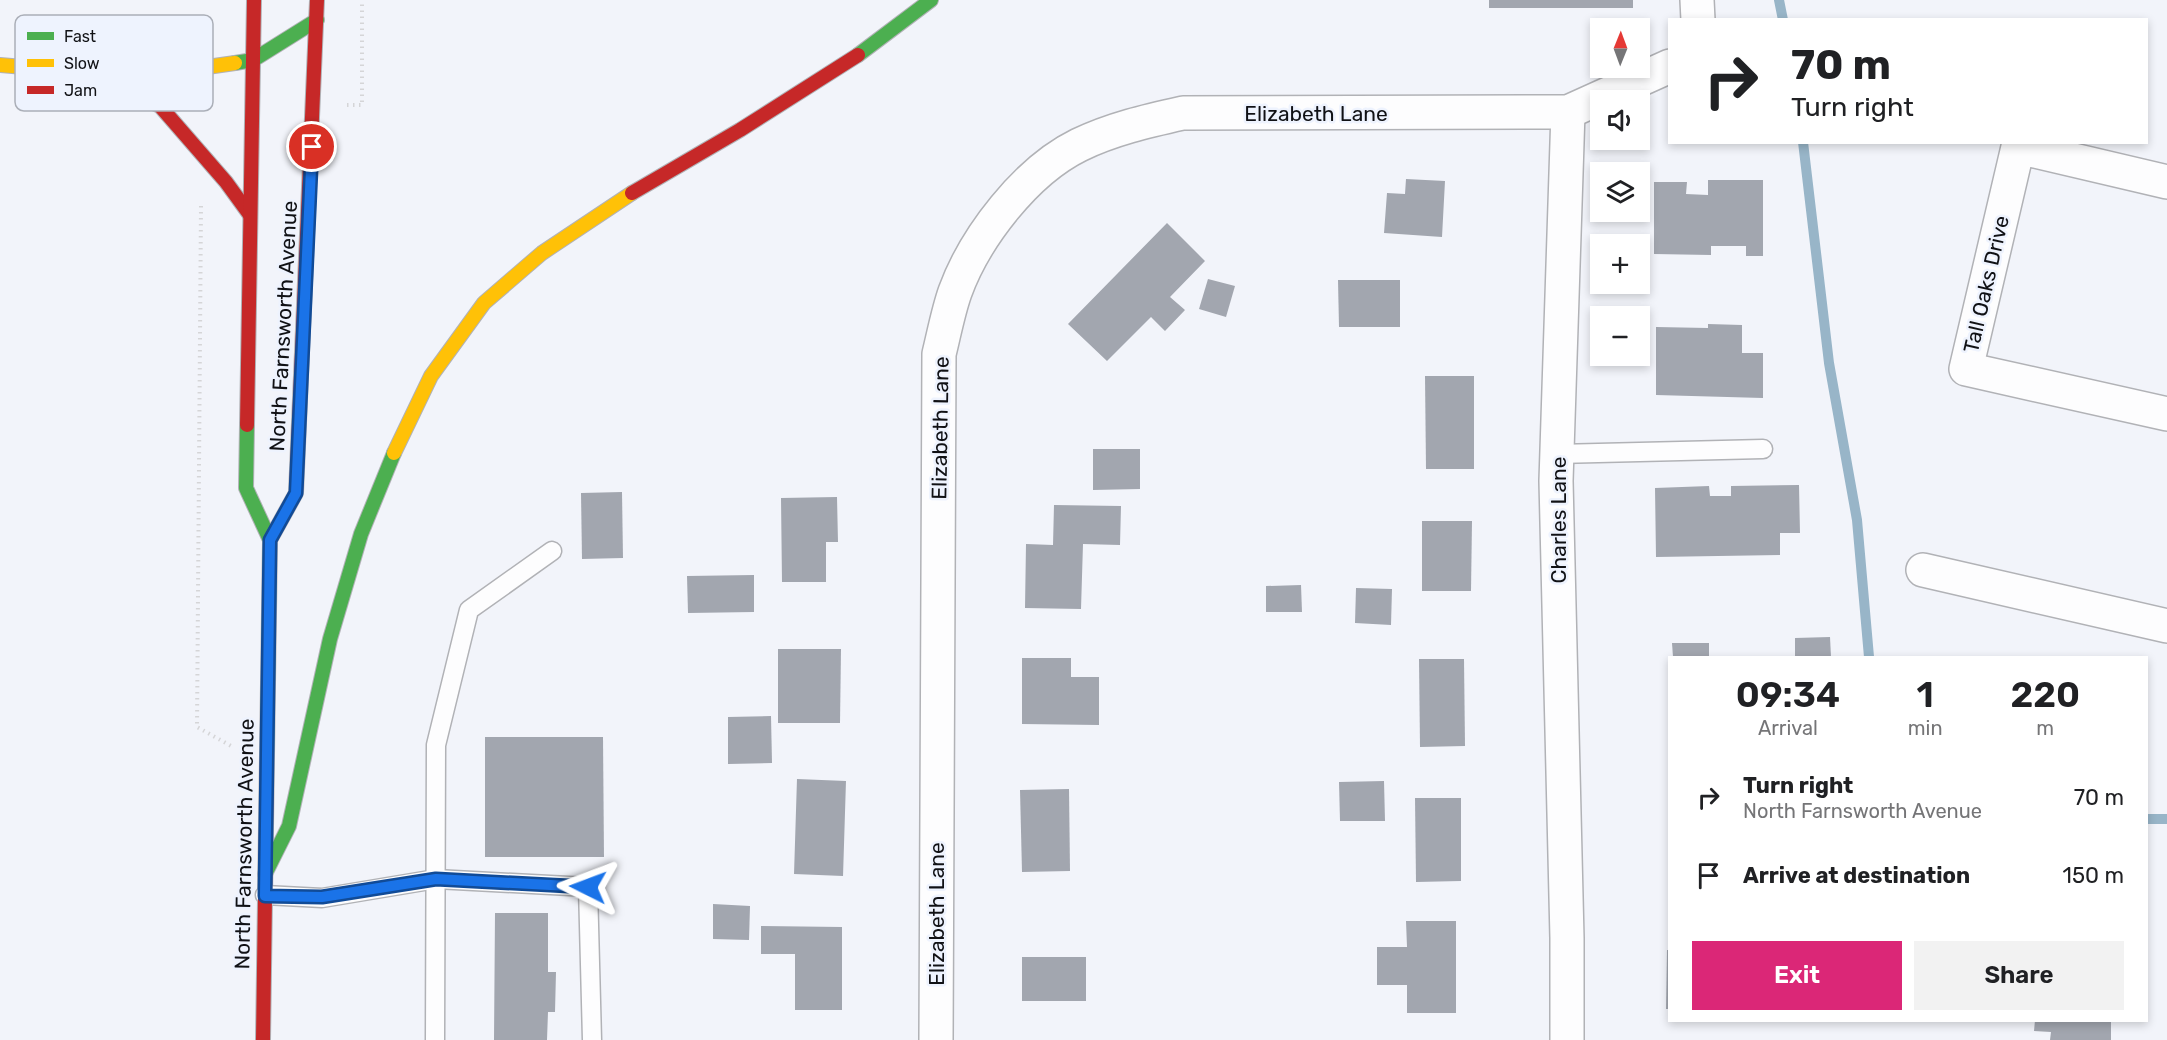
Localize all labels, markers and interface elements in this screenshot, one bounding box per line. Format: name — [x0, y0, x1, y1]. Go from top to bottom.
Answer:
legend — [15, 15, 213, 111]
north arrow — [1590, 18, 1650, 78]
map controls — [1590, 18, 1650, 366]
text: Fast — [64, 27, 96, 46]
text: 70 m — [1791, 40, 1891, 90]
icon: right — [1692, 42, 1770, 120]
text: Slow — [64, 54, 100, 73]
text: Jam — [64, 81, 97, 100]
button: sound — [1590, 90, 1650, 150]
text: Turn right — [1791, 91, 1914, 123]
street label: Elizabeth Lane — [1244, 101, 1388, 126]
pin — [286, 121, 337, 172]
icon: arrive — [295, 130, 328, 163]
button: layers — [1590, 162, 1650, 222]
street label: North Farnsworth Avenue — [264, 200, 302, 452]
street label: Tall Oaks Drive — [1958, 213, 2014, 355]
button: + — [1590, 234, 1650, 294]
button: − — [1590, 306, 1650, 366]
street label: Elizabeth Lane — [926, 356, 954, 500]
street label: Charles Lane — [1546, 457, 1571, 583]
text: 09:34 — [1736, 673, 1840, 716]
text: 1 — [1917, 673, 1934, 716]
text: 220 — [2010, 673, 2080, 716]
text: Arrival — [1758, 716, 1818, 740]
text: min — [1908, 716, 1943, 740]
text: m — [2036, 716, 2054, 740]
street label: North Farnsworth Avenue — [229, 718, 259, 970]
text: Turn right — [1743, 772, 1853, 799]
icon: right — [1692, 781, 1725, 814]
text: 70 m — [2074, 784, 2124, 811]
text: North Farnsworth Avenue — [1743, 799, 1982, 823]
street label: Elizabeth Lane — [924, 842, 949, 986]
position arrow — [556, 855, 620, 919]
icon: arrive — [1692, 859, 1725, 892]
text: Arrive at destination — [1743, 862, 1970, 889]
text: 150 m — [2063, 862, 2124, 889]
button: Exit — [1692, 941, 1902, 1010]
button: Share — [1914, 941, 2124, 1010]

